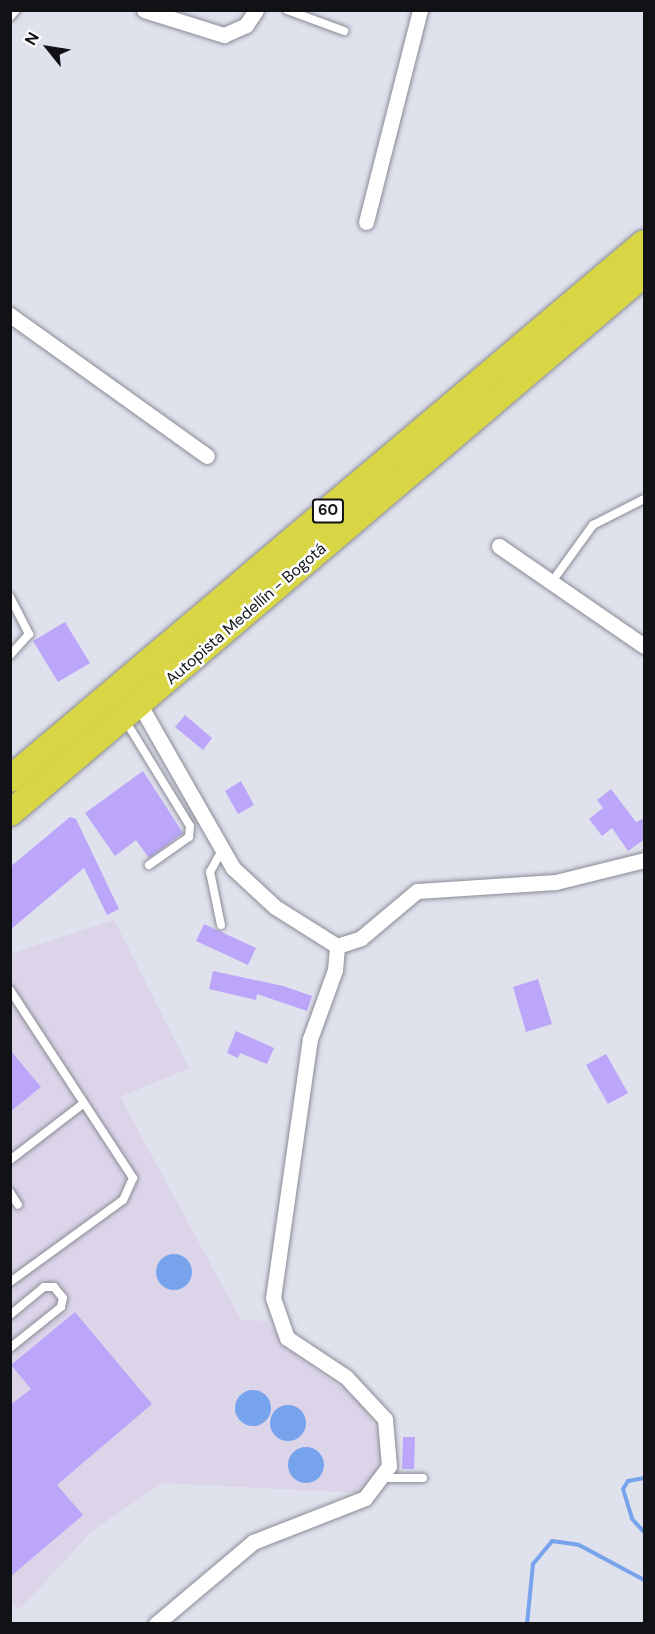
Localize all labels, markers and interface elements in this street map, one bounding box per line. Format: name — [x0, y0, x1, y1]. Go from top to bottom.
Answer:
north arrow — [18, 18, 78, 78]
text: N — [20, 28, 44, 49]
road number: 60 — [312, 499, 344, 523]
street label: Autopista Medellín - Bogotá — [162, 539, 330, 689]

